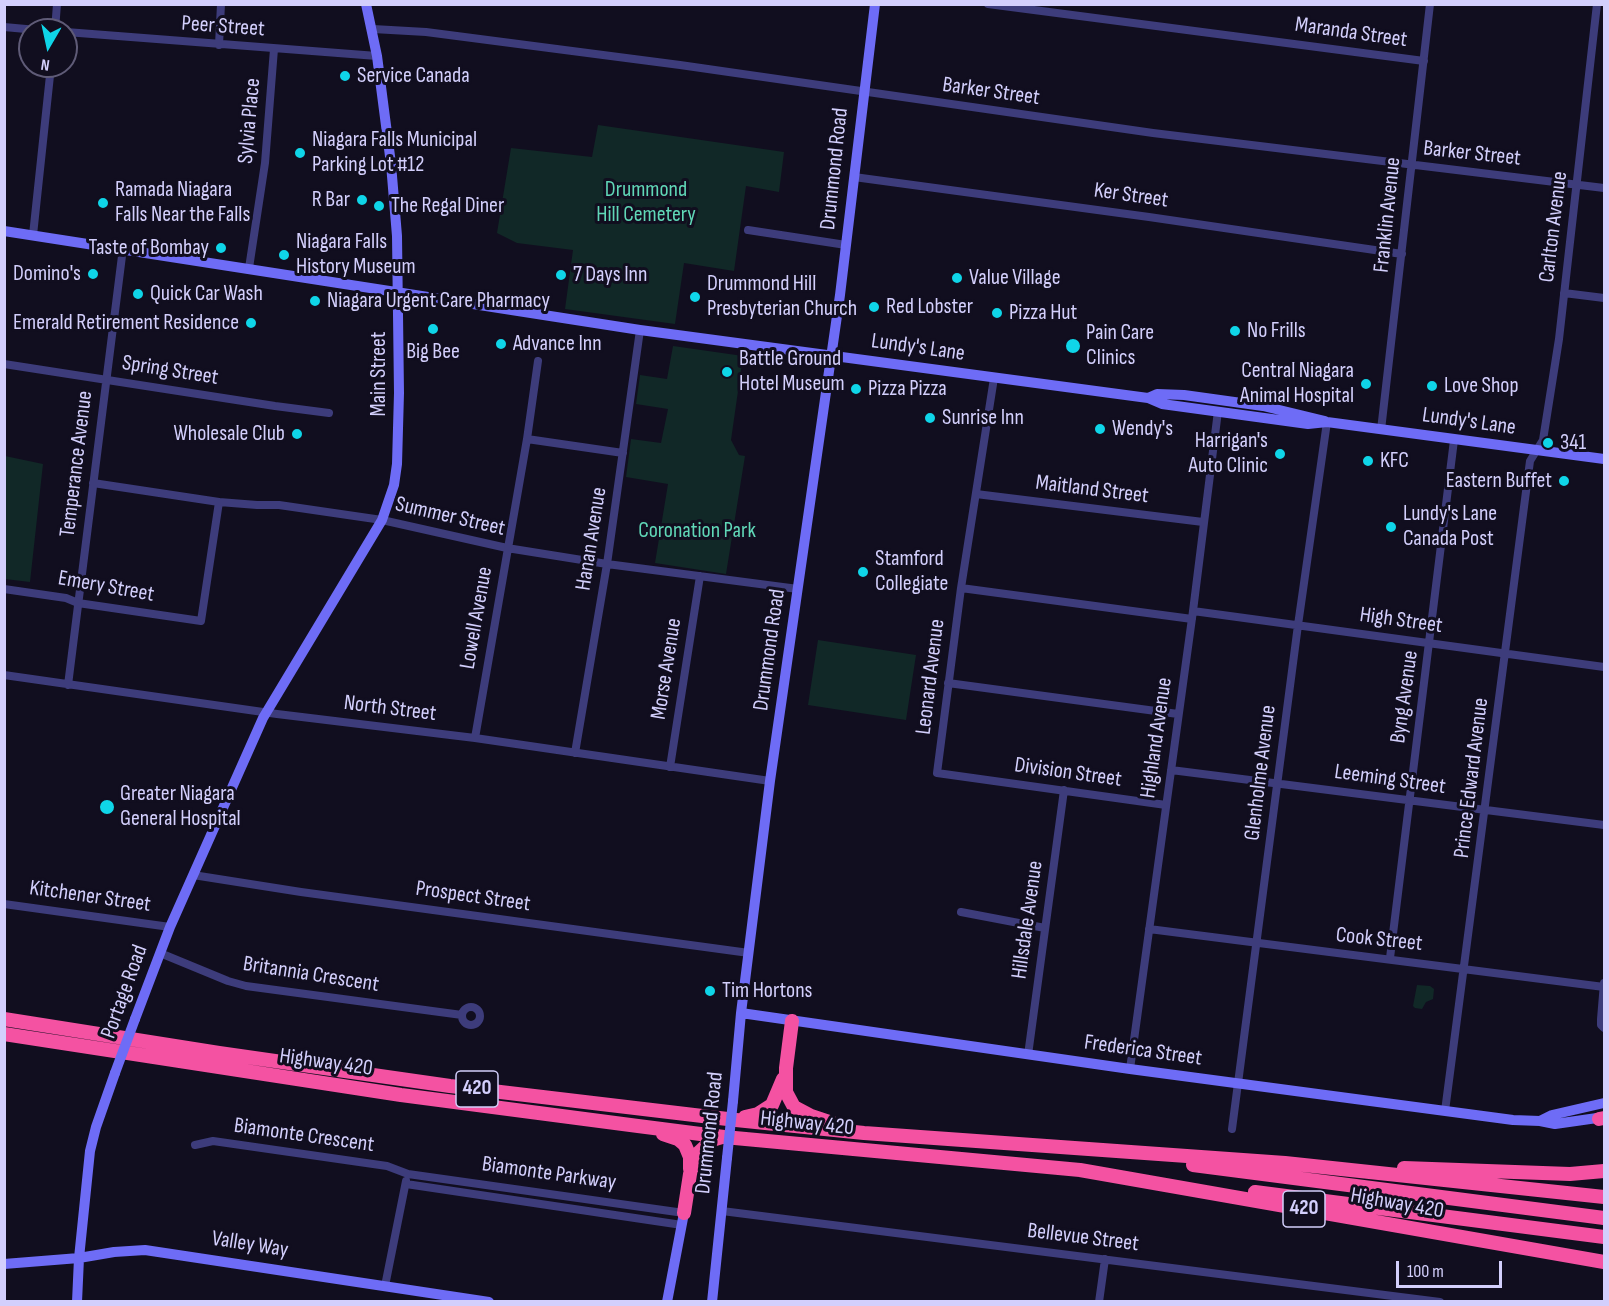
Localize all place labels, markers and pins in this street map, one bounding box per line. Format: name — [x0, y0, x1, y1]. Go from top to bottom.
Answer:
place label: Service Canada — [357, 63, 470, 89]
marker: Service Canada — [338, 69, 352, 83]
place label: Niagara Falls Municipal Parking Lot #12 — [312, 127, 477, 178]
marker: Niagara Falls Municipal Parking Lot #12 — [293, 146, 307, 160]
place label: Ramada Niagara Falls Near the Falls — [115, 177, 250, 228]
place label: R Bar — [312, 187, 350, 213]
marker: R Bar — [355, 193, 369, 207]
place label: The Regal Diner — [391, 193, 504, 219]
marker: Ramada Niagara Falls Near the Falls — [96, 196, 110, 210]
marker: The Regal Diner — [372, 199, 386, 213]
place label: Niagara Falls History Museum — [296, 229, 416, 280]
place label: Taste of Bombay — [88, 235, 209, 261]
marker: Taste of Bombay — [214, 241, 228, 255]
marker: Niagara Falls History Museum — [277, 248, 291, 262]
place label: Domino's — [13, 261, 81, 287]
place label: 7 Days Inn — [573, 262, 647, 288]
place label: Value Village — [969, 265, 1060, 291]
marker: Domino's — [86, 267, 100, 281]
marker: 7 Days Inn — [554, 268, 568, 282]
place label: Drummond Hill Presbyterian Church — [707, 271, 857, 322]
marker: Value Village — [950, 271, 964, 285]
place label: Quick Car Wash — [150, 281, 263, 307]
marker: Quick Car Wash — [131, 287, 145, 301]
place label: Niagara Urgent Care Pharmacy — [327, 288, 550, 314]
marker: Drummond Hill Presbyterian Church — [688, 290, 702, 304]
marker: Niagara Urgent Care Pharmacy — [308, 294, 322, 308]
place label: Red Lobster — [886, 294, 973, 320]
marker: Red Lobster — [867, 300, 881, 314]
place label: Pizza Hut — [1009, 300, 1077, 326]
marker: Pizza Hut — [990, 306, 1004, 320]
place label: Emerald Retirement Residence — [13, 310, 239, 336]
marker: Emerald Retirement Residence — [244, 316, 258, 330]
place label: No Frills — [1247, 318, 1306, 344]
place label: Pain Care Clinics — [1086, 320, 1154, 372]
marker: Big Bee — [426, 322, 440, 336]
marker: No Frills — [1228, 324, 1242, 338]
place label: Advance Inn — [513, 331, 602, 357]
marker: Advance Inn — [494, 337, 508, 351]
marker: Pain Care Clinics — [1064, 337, 1082, 355]
place label: Big Bee — [406, 339, 460, 365]
place label: Battle Ground Hotel Museum — [739, 346, 845, 398]
place label: Central Niagara Animal Hospital — [1240, 358, 1354, 410]
marker: Battle Ground Hotel Museum — [720, 365, 734, 379]
place label: Love Shop — [1444, 373, 1519, 399]
place label: Pizza Pizza — [868, 376, 947, 402]
marker: Central Niagara Animal Hospital — [1359, 377, 1373, 391]
marker: Love Shop — [1425, 379, 1439, 393]
marker: Pizza Pizza — [849, 382, 863, 396]
place label: Sunrise Inn — [942, 405, 1024, 431]
marker: Sunrise Inn — [923, 411, 937, 425]
place label: Wendy's — [1112, 416, 1173, 442]
place label: Wholesale Club — [173, 421, 285, 447]
marker: Wendy's — [1093, 422, 1107, 436]
marker: Wholesale Club — [290, 427, 304, 441]
place label: Harrigan's Auto Clinic — [1189, 428, 1268, 480]
place label: 341 — [1560, 430, 1586, 456]
marker: 341 — [1541, 436, 1555, 450]
marker: Harrigan's Auto Clinic — [1273, 447, 1287, 461]
place label: KFC — [1380, 448, 1409, 474]
marker: KFC — [1361, 454, 1375, 468]
place label: Eastern Buffet — [1446, 468, 1552, 494]
marker: Eastern Buffet — [1557, 474, 1571, 488]
place label: Lundy's Lane Canada Post — [1403, 501, 1497, 552]
marker: Lundy's Lane Canada Post — [1384, 520, 1398, 534]
place label: Stamford Collegiate — [875, 546, 948, 598]
marker: Stamford Collegiate — [856, 565, 870, 579]
place label: Greater Niagara General Hospital — [120, 781, 241, 832]
marker: Greater Niagara General Hospital — [98, 798, 116, 816]
place label: Tim Hortons — [722, 978, 813, 1004]
marker: Tim Hortons — [703, 984, 717, 998]

